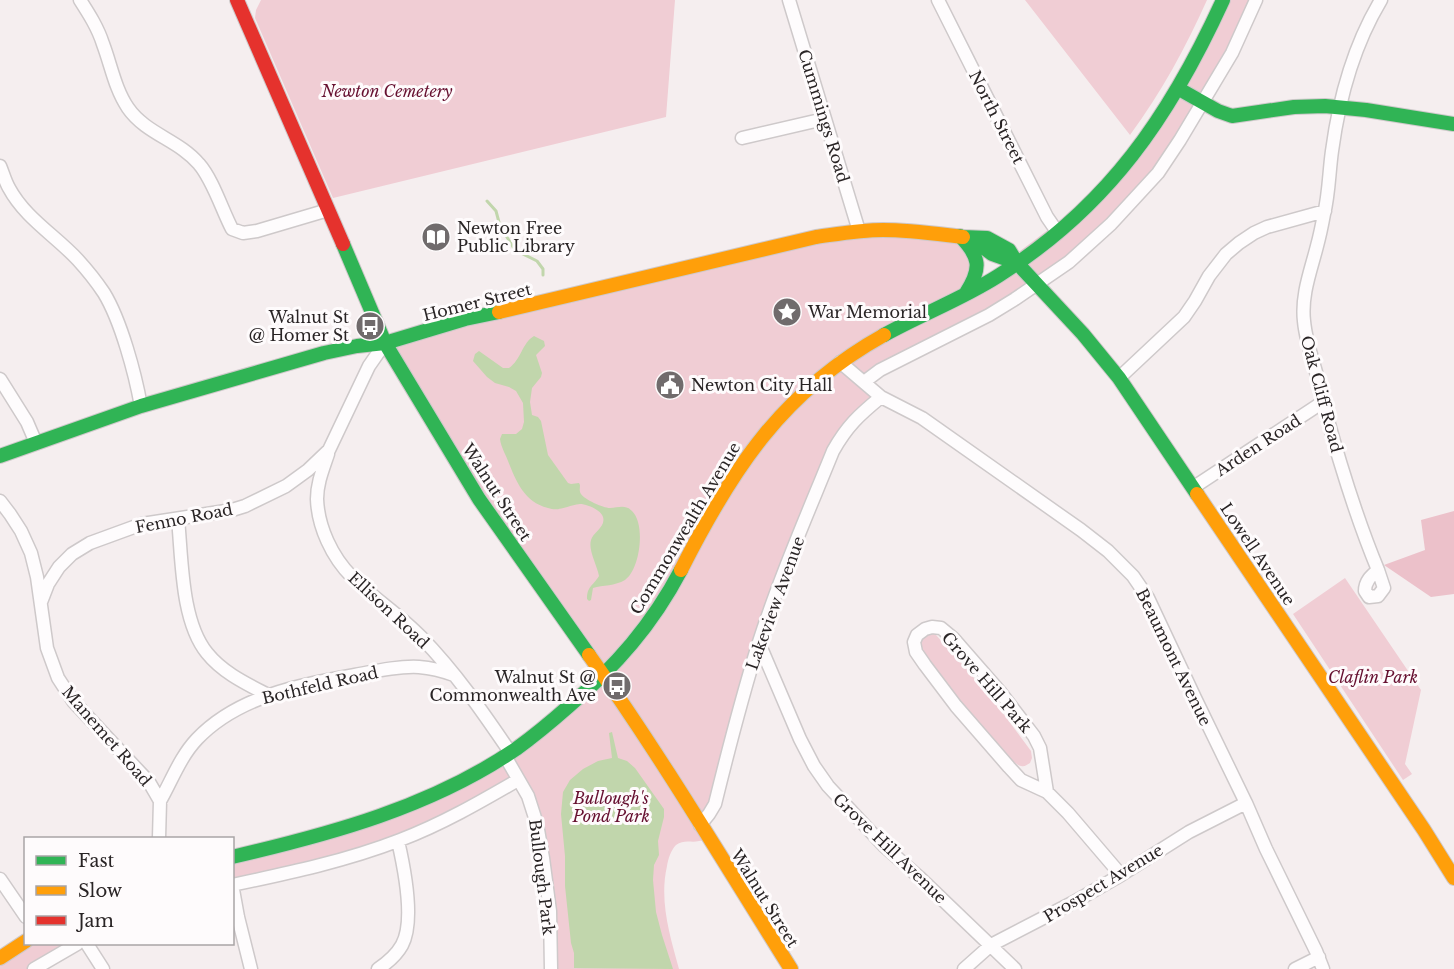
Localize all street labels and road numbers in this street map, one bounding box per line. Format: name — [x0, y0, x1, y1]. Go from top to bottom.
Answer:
street label: Cummings Road — [794, 47, 854, 185]
street label: North Street — [965, 67, 1029, 167]
street label: Homer Street — [421, 279, 533, 325]
street label: Oak Cliff Road — [1297, 333, 1347, 455]
street label: Arden Road — [1211, 410, 1305, 481]
street label: Commonwealth Avenue — [626, 438, 744, 618]
street label: Walnut Street — [458, 439, 536, 544]
street label: Fenno Road — [134, 499, 235, 537]
street label: Lowell Avenue — [1216, 499, 1300, 609]
street label: Lakeview Avenue — [741, 533, 809, 673]
street label: Ellison Road — [344, 567, 434, 653]
street label: Beaumont Avenue — [1132, 585, 1216, 729]
street label: Grove Hill Park — [938, 627, 1036, 737]
street label: Bothfeld Road — [260, 662, 380, 708]
street label: Manemet Road — [58, 682, 156, 790]
street label: Grove Hill Avenue — [829, 789, 951, 907]
street label: Bullough Park — [525, 818, 559, 936]
street label: Prospect Avenue — [1040, 839, 1166, 927]
street label: Walnut Street — [726, 844, 803, 951]

